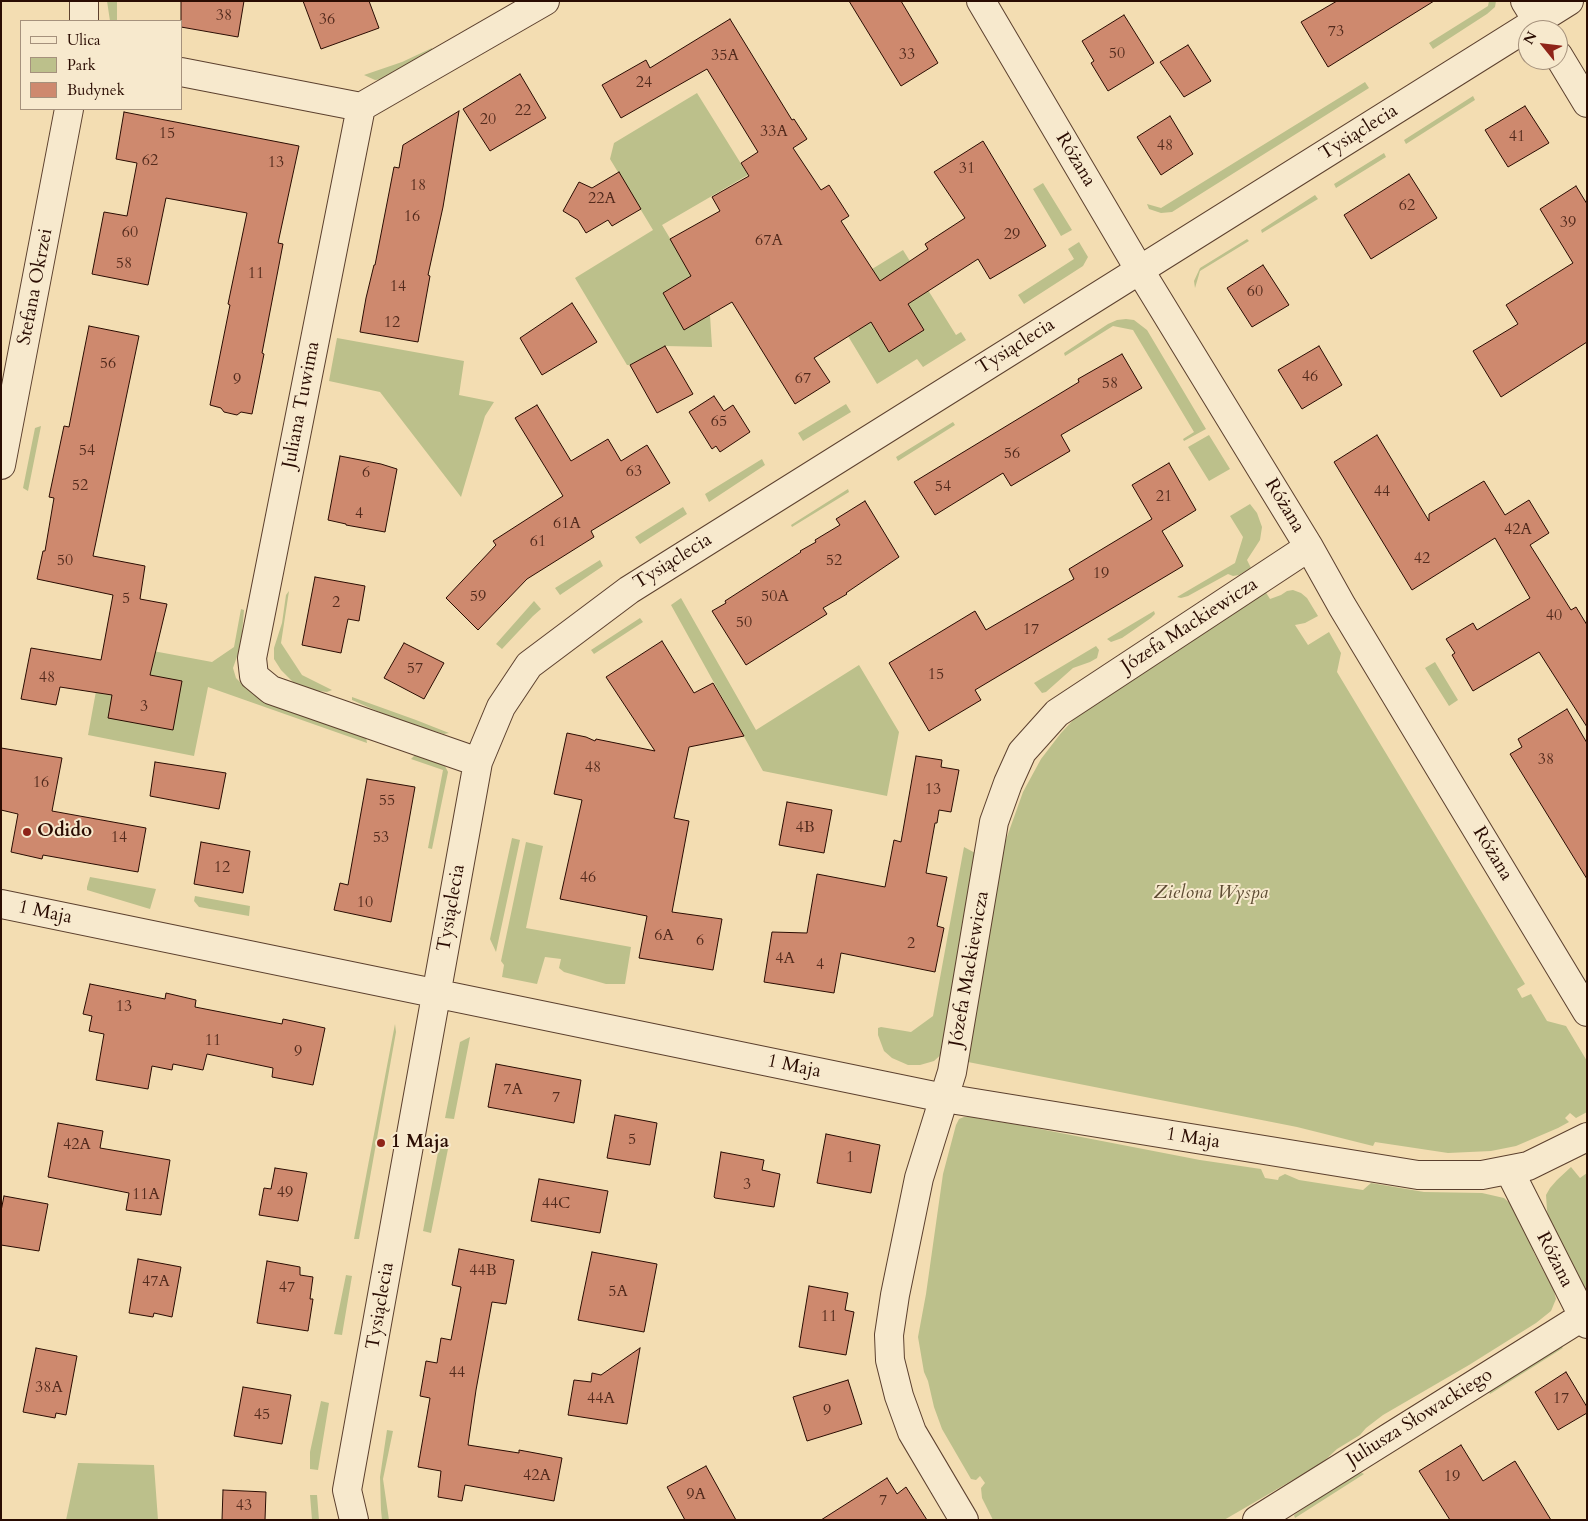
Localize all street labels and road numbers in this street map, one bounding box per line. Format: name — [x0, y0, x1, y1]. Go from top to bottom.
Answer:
street label: Tysiąclecia — [1316, 100, 1402, 166]
street label: Różana — [1050, 129, 1100, 191]
street label: Stefana Okrzei — [14, 227, 58, 347]
street label: Tysiąclecia — [973, 314, 1059, 380]
street label: Juliana Tuwima — [279, 340, 325, 470]
street label: Różana — [1259, 475, 1309, 537]
street label: Tysiąclecia — [630, 529, 716, 595]
street label: Józefa Mackiewicza — [1118, 573, 1262, 679]
street label: Różana — [1467, 823, 1517, 885]
street label: Tysiąclecia — [433, 863, 471, 953]
street label: Józefa Mackiewicza — [945, 889, 995, 1049]
street label: 1 Maja — [16, 896, 74, 930]
street label: 1 Maja — [765, 1050, 823, 1084]
street label: 1 Maja — [1164, 1123, 1222, 1155]
street label: Różana — [1530, 1228, 1578, 1292]
street label: Tysiąclecia — [362, 1261, 400, 1351]
street label: Juliusza Słowackiego — [1343, 1364, 1497, 1472]

